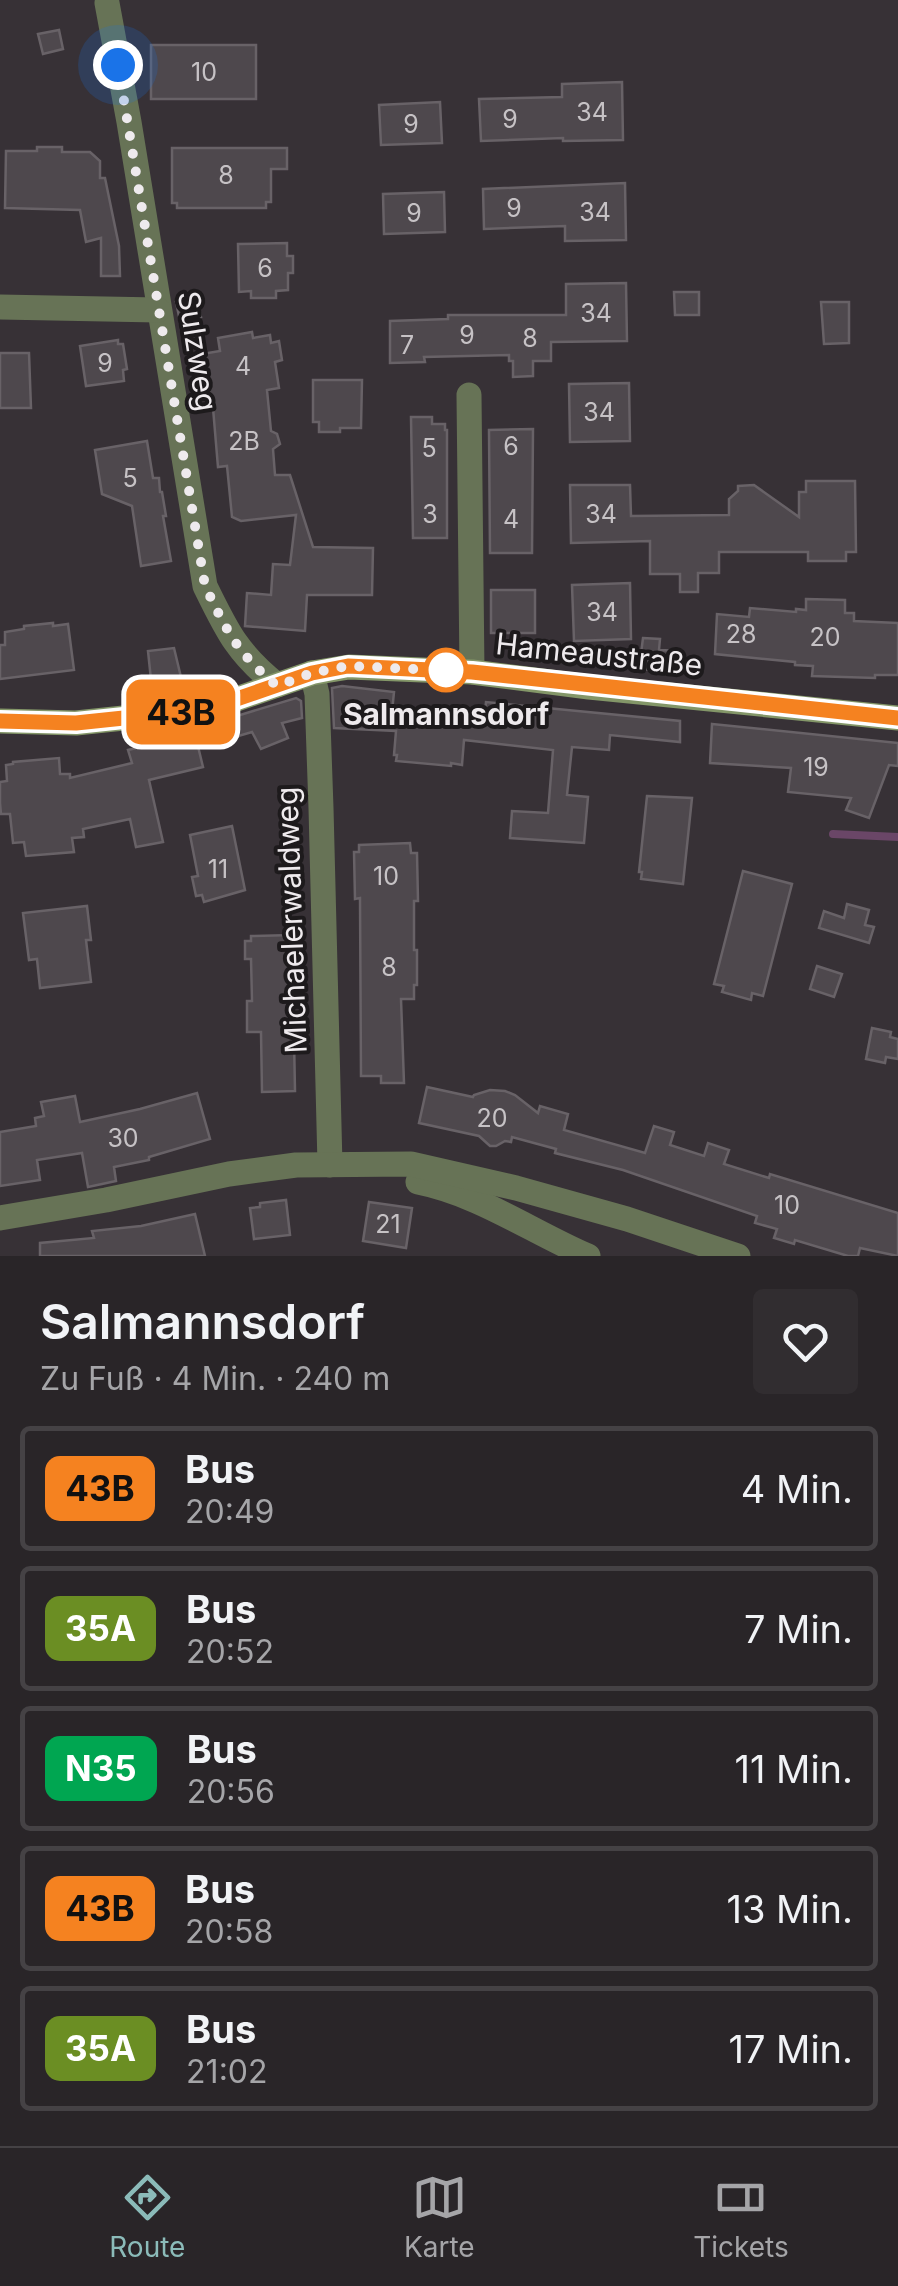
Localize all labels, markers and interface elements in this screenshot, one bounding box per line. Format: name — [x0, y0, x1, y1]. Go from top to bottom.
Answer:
your location — [93, 40, 143, 90]
house number: 10 — [191, 57, 217, 87]
house number: 34 — [576, 97, 608, 127]
house number: 9 — [502, 104, 518, 134]
house number: 9 — [403, 109, 419, 139]
house number: 8 — [218, 160, 234, 190]
house number: 9 — [506, 193, 522, 223]
house number: 34 — [579, 197, 611, 227]
house number: 9 — [406, 198, 422, 228]
house number: 6 — [257, 253, 273, 283]
street label: Sulzweg — [171, 289, 225, 413]
house number: 34 — [580, 298, 612, 328]
house number: 9 — [459, 320, 475, 350]
house number: 8 — [522, 323, 538, 353]
house number: 7 — [400, 330, 414, 360]
house number: 9 — [97, 348, 113, 378]
house number: 4 — [235, 351, 251, 381]
house number: 34 — [583, 397, 615, 427]
house number: 2B — [228, 426, 260, 456]
house number: 6 — [503, 431, 519, 461]
house number: 5 — [421, 433, 437, 463]
house number: 5 — [122, 463, 138, 493]
house number: 3 — [422, 499, 438, 529]
house number: 34 — [585, 499, 617, 529]
house number: 4 — [503, 504, 519, 534]
house number: 34 — [586, 597, 618, 627]
house number: 28 — [726, 619, 756, 649]
house number: 20 — [809, 622, 841, 652]
street label: Hameaustraße — [494, 625, 704, 683]
marker: Salmannsdorf — [425, 649, 467, 691]
line badge: 43B — [124, 680, 238, 744]
text: 43B — [146, 691, 216, 733]
place label: Salmannsdorf — [343, 696, 549, 732]
house number: 19 — [803, 752, 829, 782]
street label: Michaelerwaldweg — [268, 786, 314, 1054]
house number: 11 — [208, 854, 228, 884]
house number: 10 — [373, 861, 399, 891]
house number: 8 — [381, 952, 397, 982]
house number: 20 — [476, 1103, 508, 1133]
house number: 30 — [107, 1123, 139, 1153]
house number: 10 — [774, 1190, 800, 1220]
house number: 21 — [375, 1209, 401, 1239]
button: heart — [753, 1289, 858, 1394]
text: Salmannsdorf — [40, 1292, 365, 1351]
text: Zu Fuß · 4 Min. · 240 m — [40, 1359, 390, 1398]
text: Bus — [185, 1446, 255, 1492]
text: 4 Min. — [741, 1466, 853, 1512]
text: 43B — [65, 1467, 135, 1509]
text: 20:49 — [185, 1492, 274, 1531]
text: Bus — [186, 1586, 256, 1632]
text: 7 Min. — [744, 1606, 853, 1652]
text: 35A — [65, 1607, 136, 1649]
text: 20:52 — [186, 1632, 274, 1671]
text: Bus — [187, 1726, 257, 1772]
text: 11 Min. — [734, 1746, 853, 1792]
text: N35 — [65, 1747, 137, 1789]
text: 20:56 — [187, 1772, 275, 1811]
text: Bus — [185, 1866, 255, 1912]
text: 13 Min. — [726, 1886, 853, 1932]
text: 43B — [65, 1887, 135, 1929]
text: 20:58 — [185, 1912, 273, 1951]
text: Bus — [186, 2006, 256, 2052]
text: 17 Min. — [728, 2026, 853, 2072]
text: 35A — [65, 2027, 136, 2069]
text: 21:02 — [186, 2052, 268, 2091]
tab: Route — [109, 2170, 185, 2264]
tab: Karte — [404, 2170, 475, 2264]
tab: Tickets — [693, 2170, 789, 2264]

